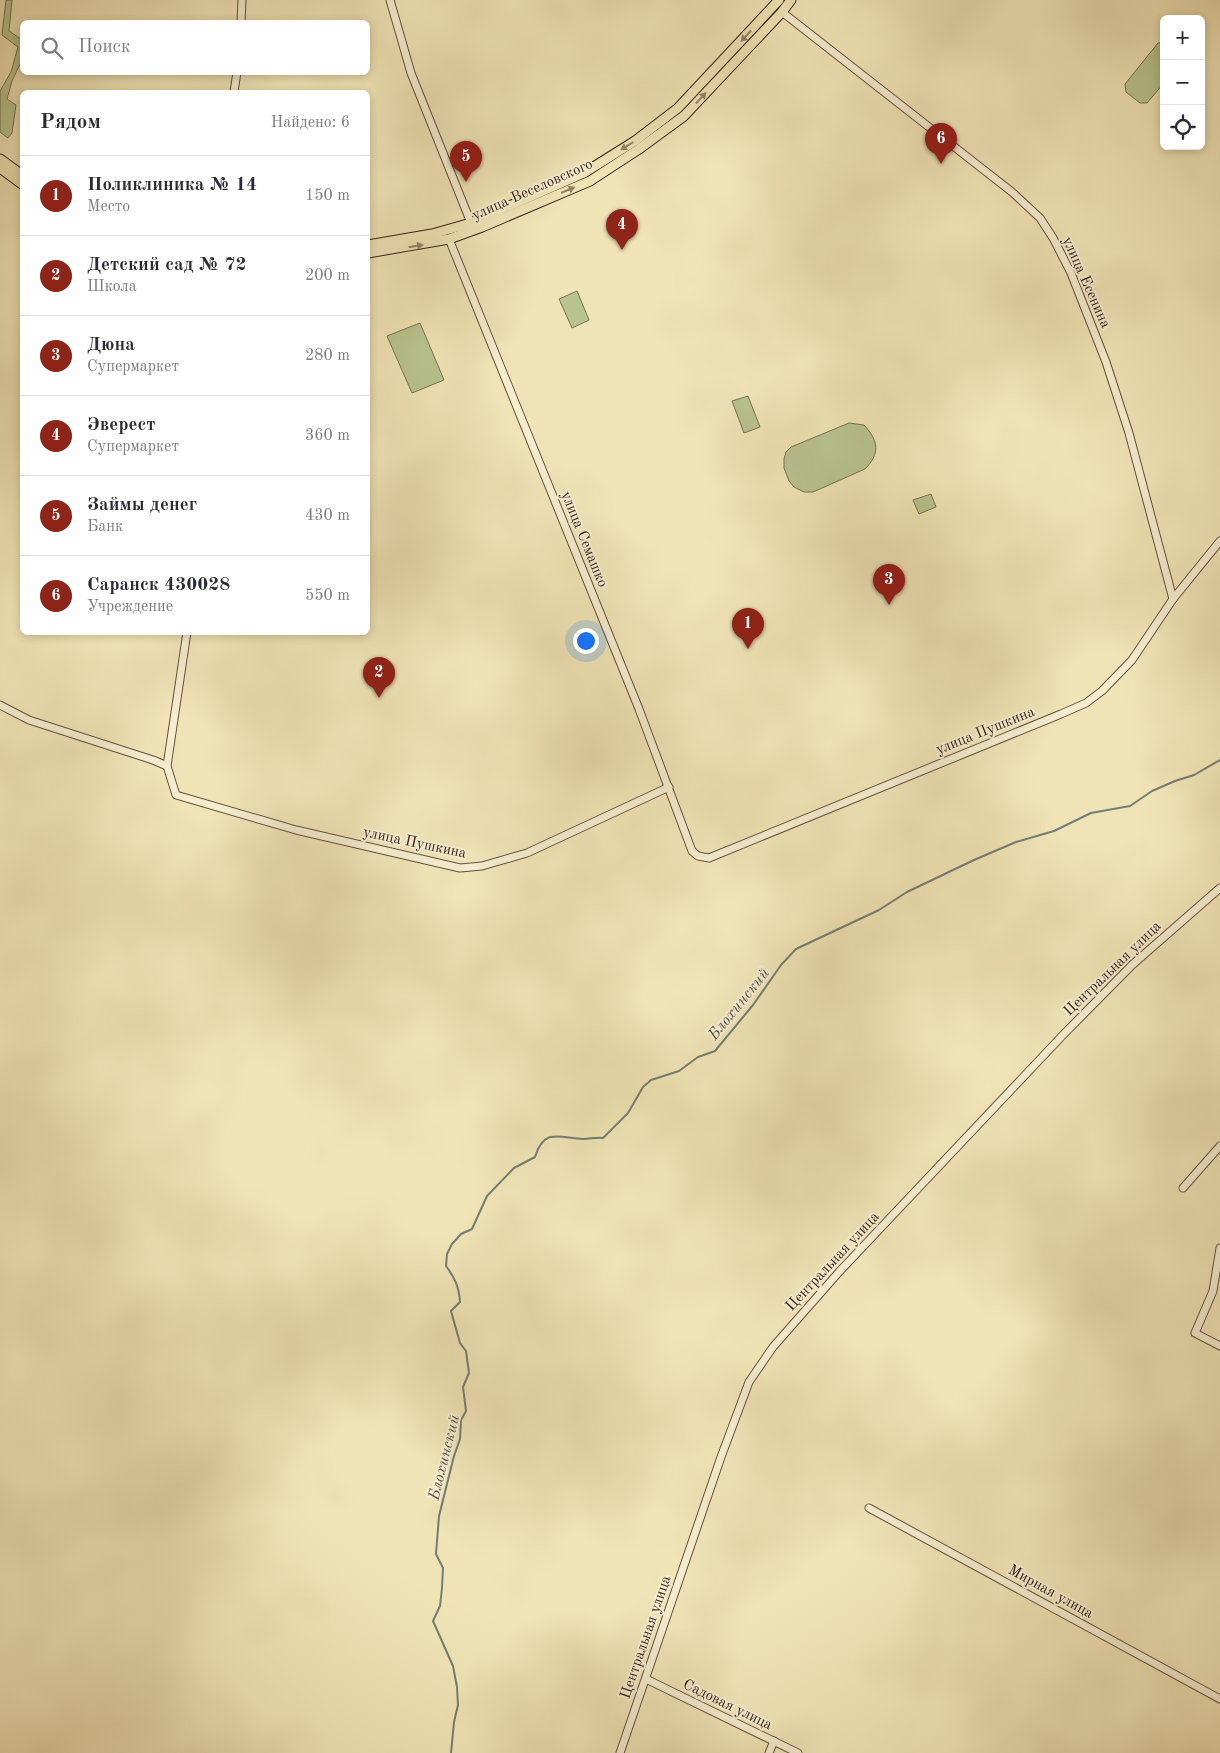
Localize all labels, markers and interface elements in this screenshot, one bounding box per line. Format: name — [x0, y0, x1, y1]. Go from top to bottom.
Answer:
map controls — [1160, 15, 1205, 150]
button: + — [1160, 15, 1205, 60]
search box — [20, 20, 370, 75]
one-way arrow — [740, 30, 752, 42]
icon: search — [38, 34, 66, 62]
text: Поиск — [78, 38, 130, 57]
button: − — [1160, 60, 1205, 105]
one-way arrow — [695, 93, 707, 105]
button: locate — [1160, 105, 1205, 150]
text: Рядом — [40, 112, 101, 133]
text: Найдено: 6 — [271, 115, 350, 131]
pin: 6 — [925, 123, 957, 164]
pin: 5 — [450, 141, 482, 182]
one-way arrow — [621, 141, 634, 151]
street label: улица Веселовского — [470, 157, 595, 224]
text: Поликлиника № 14 — [87, 176, 257, 195]
one-way arrow — [561, 186, 575, 194]
text: 1 — [51, 188, 61, 204]
text: 150 m — [305, 188, 350, 204]
text: Место — [87, 199, 130, 215]
pin: 4 — [606, 209, 638, 250]
street label: улица Есенина — [1059, 235, 1113, 331]
one-way arrow — [408, 241, 424, 249]
text: Детский сад № 72 — [87, 256, 247, 275]
text: 2 — [51, 268, 61, 284]
text: 200 m — [305, 268, 350, 284]
text: Школа — [87, 279, 137, 295]
text: Дюна — [87, 336, 135, 355]
text: 3 — [51, 348, 61, 364]
text: 280 m — [305, 348, 350, 364]
text: Супермаркет — [87, 359, 179, 375]
text: Эверест — [87, 416, 156, 435]
text: 4 — [51, 428, 61, 444]
text: 360 m — [305, 428, 350, 444]
text: Супермаркет — [87, 439, 179, 455]
street label: улица Семашко — [558, 489, 610, 590]
text: Займы денег — [87, 496, 197, 515]
text: 5 — [51, 508, 61, 524]
text: 430 m — [305, 508, 350, 524]
text: Банк — [87, 519, 123, 535]
pin: 3 — [873, 564, 905, 605]
text: Саранск 430028 — [87, 576, 230, 595]
text: 6 — [51, 588, 61, 604]
text: 550 m — [305, 588, 350, 604]
text: Учреждение — [87, 599, 173, 615]
pin: 1 — [732, 608, 764, 649]
your location — [573, 628, 599, 654]
pin: 2 — [363, 657, 395, 698]
street label: улица Пушкина — [934, 705, 1038, 758]
street label: улица Пушкина — [362, 825, 468, 862]
street label: Центральная улица — [1061, 918, 1165, 1019]
water label: Блохинский — [705, 965, 773, 1044]
street label: Центральная улица — [784, 1209, 883, 1314]
water label: Блохинский — [426, 1413, 463, 1503]
street label: Мирная улица — [1005, 1563, 1096, 1622]
street label: Центральная улица — [618, 1573, 675, 1701]
street label: Садовая улица — [680, 1677, 775, 1734]

